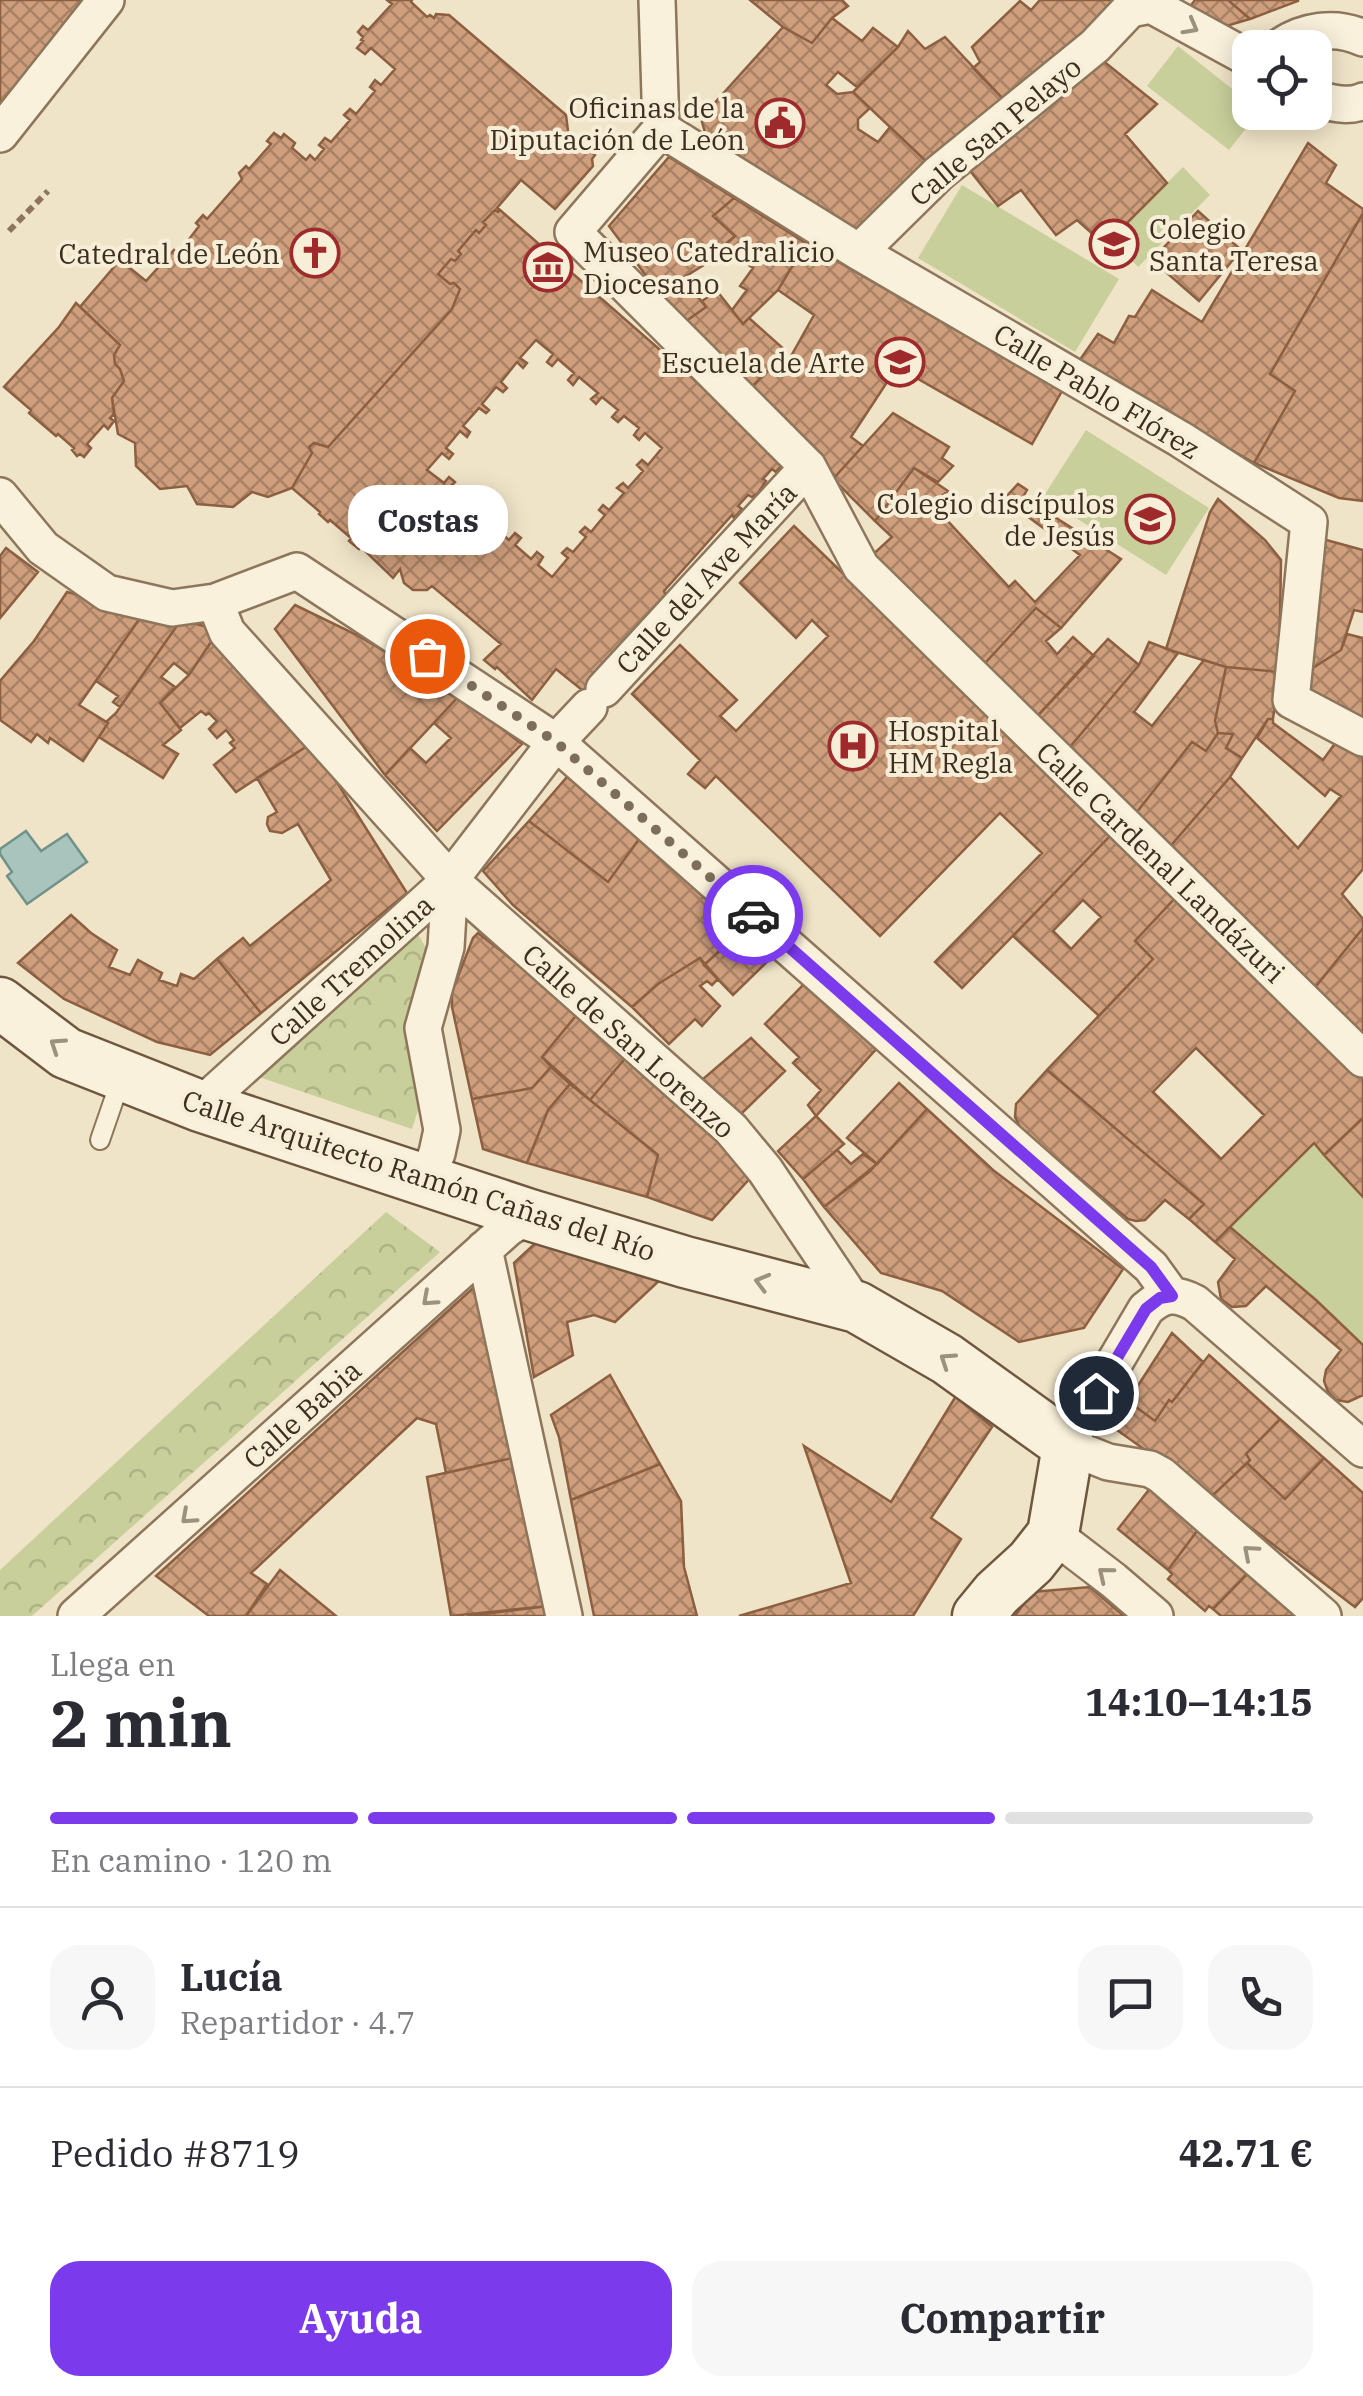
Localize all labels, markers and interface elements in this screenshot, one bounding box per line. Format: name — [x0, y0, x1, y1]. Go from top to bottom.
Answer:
one-way arrow — [1181, 15, 1199, 35]
map controls — [1232, 30, 1332, 130]
button: locate — [1232, 30, 1332, 130]
street label: Calle San Pelayo — [901, 48, 1089, 214]
place label: Oficinas de la Diputación de León — [489, 89, 745, 158]
public building icon: Oficinas de la Diputación de León — [754, 97, 806, 149]
place label: Colegio Santa Teresa — [1149, 210, 1319, 279]
school or university icon: Colegio Santa Teresa — [1088, 218, 1140, 270]
church icon: Catedral de León — [289, 227, 341, 279]
place label: Museo Catedralicio Diocesano — [583, 233, 835, 302]
place label: Catedral de León — [58, 235, 280, 272]
museum icon: Museo Catedralicio Diocesano — [522, 241, 574, 293]
street label: Calle Pablo Flórez — [987, 315, 1207, 467]
school or university icon: Escuela de Arte — [874, 336, 926, 388]
place label: Escuela de Arte — [661, 344, 865, 381]
street label: Calle del Ave María — [607, 474, 805, 682]
place label: Colegio discípulos de Jesús — [876, 485, 1115, 554]
callout: Costas — [347, 486, 507, 556]
school or university icon: Colegio discípulos de Jesús — [1124, 493, 1176, 545]
text: Costas — [377, 499, 479, 541]
pin — [385, 614, 470, 699]
icon: bag — [400, 629, 455, 684]
place label: Hospital HM Regla — [888, 712, 1013, 781]
hospital icon: Hospital HM Regla — [827, 720, 879, 772]
street label: Calle Cardenal Landázuri — [1029, 733, 1293, 991]
courier — [703, 865, 803, 965]
street label: Calle Tremolina — [261, 886, 441, 1054]
icon: car — [726, 888, 781, 943]
street label: Calle de San Lorenzo — [515, 936, 743, 1146]
one-way arrow — [50, 1039, 69, 1057]
street label: Calle Arquitecto Ramón Cañas del Río — [178, 1081, 660, 1269]
one-way arrow — [754, 1273, 771, 1294]
one-way arrow — [422, 1288, 441, 1306]
street label: Calle Babia — [235, 1351, 369, 1477]
pin — [1054, 1351, 1139, 1436]
one-way arrow — [940, 1354, 958, 1373]
icon: home — [1069, 1366, 1124, 1421]
one-way arrow — [181, 1505, 200, 1523]
one-way arrow — [1243, 1545, 1262, 1563]
one-way arrow — [1098, 1568, 1116, 1586]
text: Llega en — [50, 1643, 176, 1685]
text: 14:10–14:15 — [1085, 1677, 1313, 1726]
text: 2 min — [50, 1680, 232, 1765]
text: En camino · 120 m — [50, 1839, 332, 1881]
button: person — [50, 1945, 155, 2050]
button: chat — [1078, 1945, 1183, 2050]
button: phone — [1208, 1945, 1313, 2050]
text: Lucía — [180, 1952, 283, 2001]
text: Repartidor · 4.7 — [180, 2001, 415, 2043]
text: Pedido #8719 — [50, 2128, 300, 2177]
text: 42.71 € — [1179, 2128, 1313, 2177]
button: Ayuda — [50, 2261, 672, 2376]
button: Compartir — [692, 2261, 1313, 2376]

